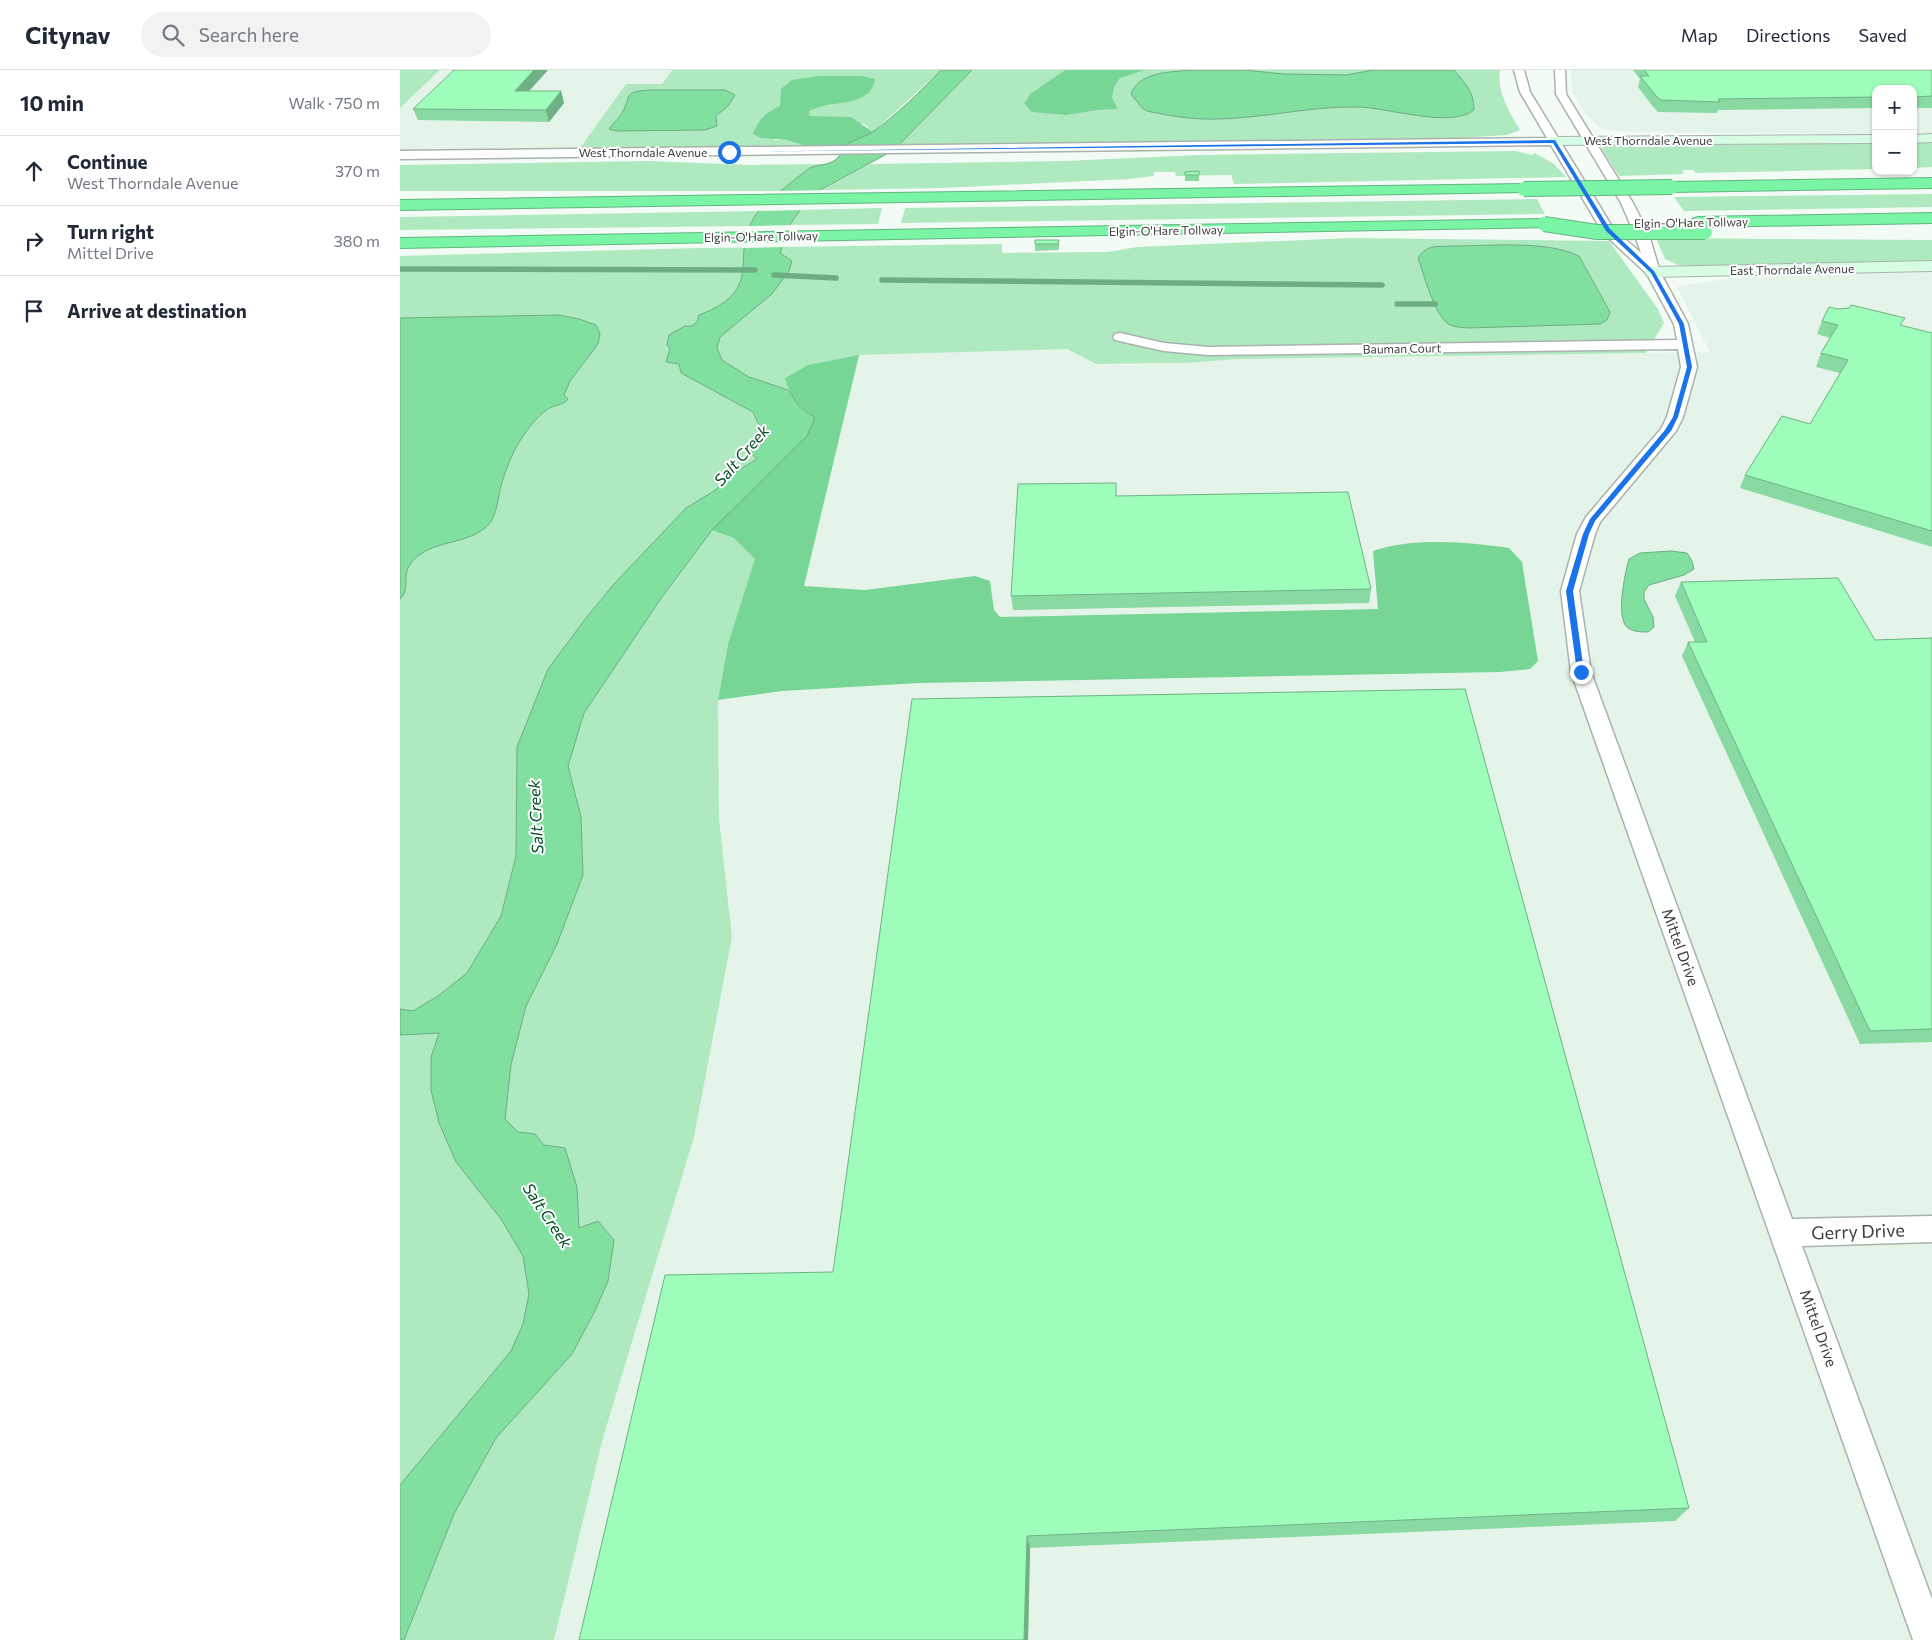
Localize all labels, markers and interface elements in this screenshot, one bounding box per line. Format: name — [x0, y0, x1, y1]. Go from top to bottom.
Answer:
search box — [141, 12, 491, 57]
text: Citynav — [25, 20, 111, 49]
icon: search — [159, 21, 187, 49]
text: Search here — [199, 23, 299, 46]
text: Map — [1681, 24, 1718, 46]
text: Directions — [1746, 24, 1830, 46]
text: Saved — [1858, 24, 1907, 46]
map controls — [1872, 85, 1917, 175]
button: + — [1872, 85, 1917, 130]
text: 10 min — [20, 90, 84, 115]
text: Walk · 750 m — [288, 93, 380, 112]
button: − — [1872, 130, 1917, 175]
street label: West Thorndale Avenue — [1584, 133, 1712, 147]
route start — [718, 141, 741, 164]
street label: West Thorndale Avenue — [579, 145, 707, 159]
text: Continue — [67, 150, 147, 173]
icon: ahead — [20, 157, 48, 185]
text: 370 m — [335, 161, 380, 180]
text: West Thorndale Avenue — [67, 173, 239, 192]
street label: Elgin-O'Hare Tollway — [1634, 214, 1748, 230]
text: Turn right — [67, 220, 154, 243]
street label: Elgin-O'Hare Tollway — [1109, 222, 1223, 238]
icon: right — [20, 227, 48, 255]
street label: Elgin-O'Hare Tollway — [704, 228, 818, 244]
text: 380 m — [334, 231, 380, 250]
text: Mittel Drive — [67, 243, 154, 262]
street label: East Thorndale Avenue — [1730, 261, 1854, 277]
icon: arrive — [20, 297, 48, 325]
text: Arrive at destination — [67, 299, 247, 322]
street label: Bauman Court — [1363, 340, 1441, 356]
water label: Salt Creek — [710, 421, 773, 489]
route end — [1570, 661, 1593, 684]
water label: Salt Creek — [524, 779, 546, 854]
street label: Mittel Drive — [1659, 906, 1703, 988]
water label: Salt Creek — [519, 1179, 577, 1251]
street label: Gerry Drive — [1811, 1218, 1905, 1244]
street label: Mittel Drive — [1797, 1287, 1841, 1369]

